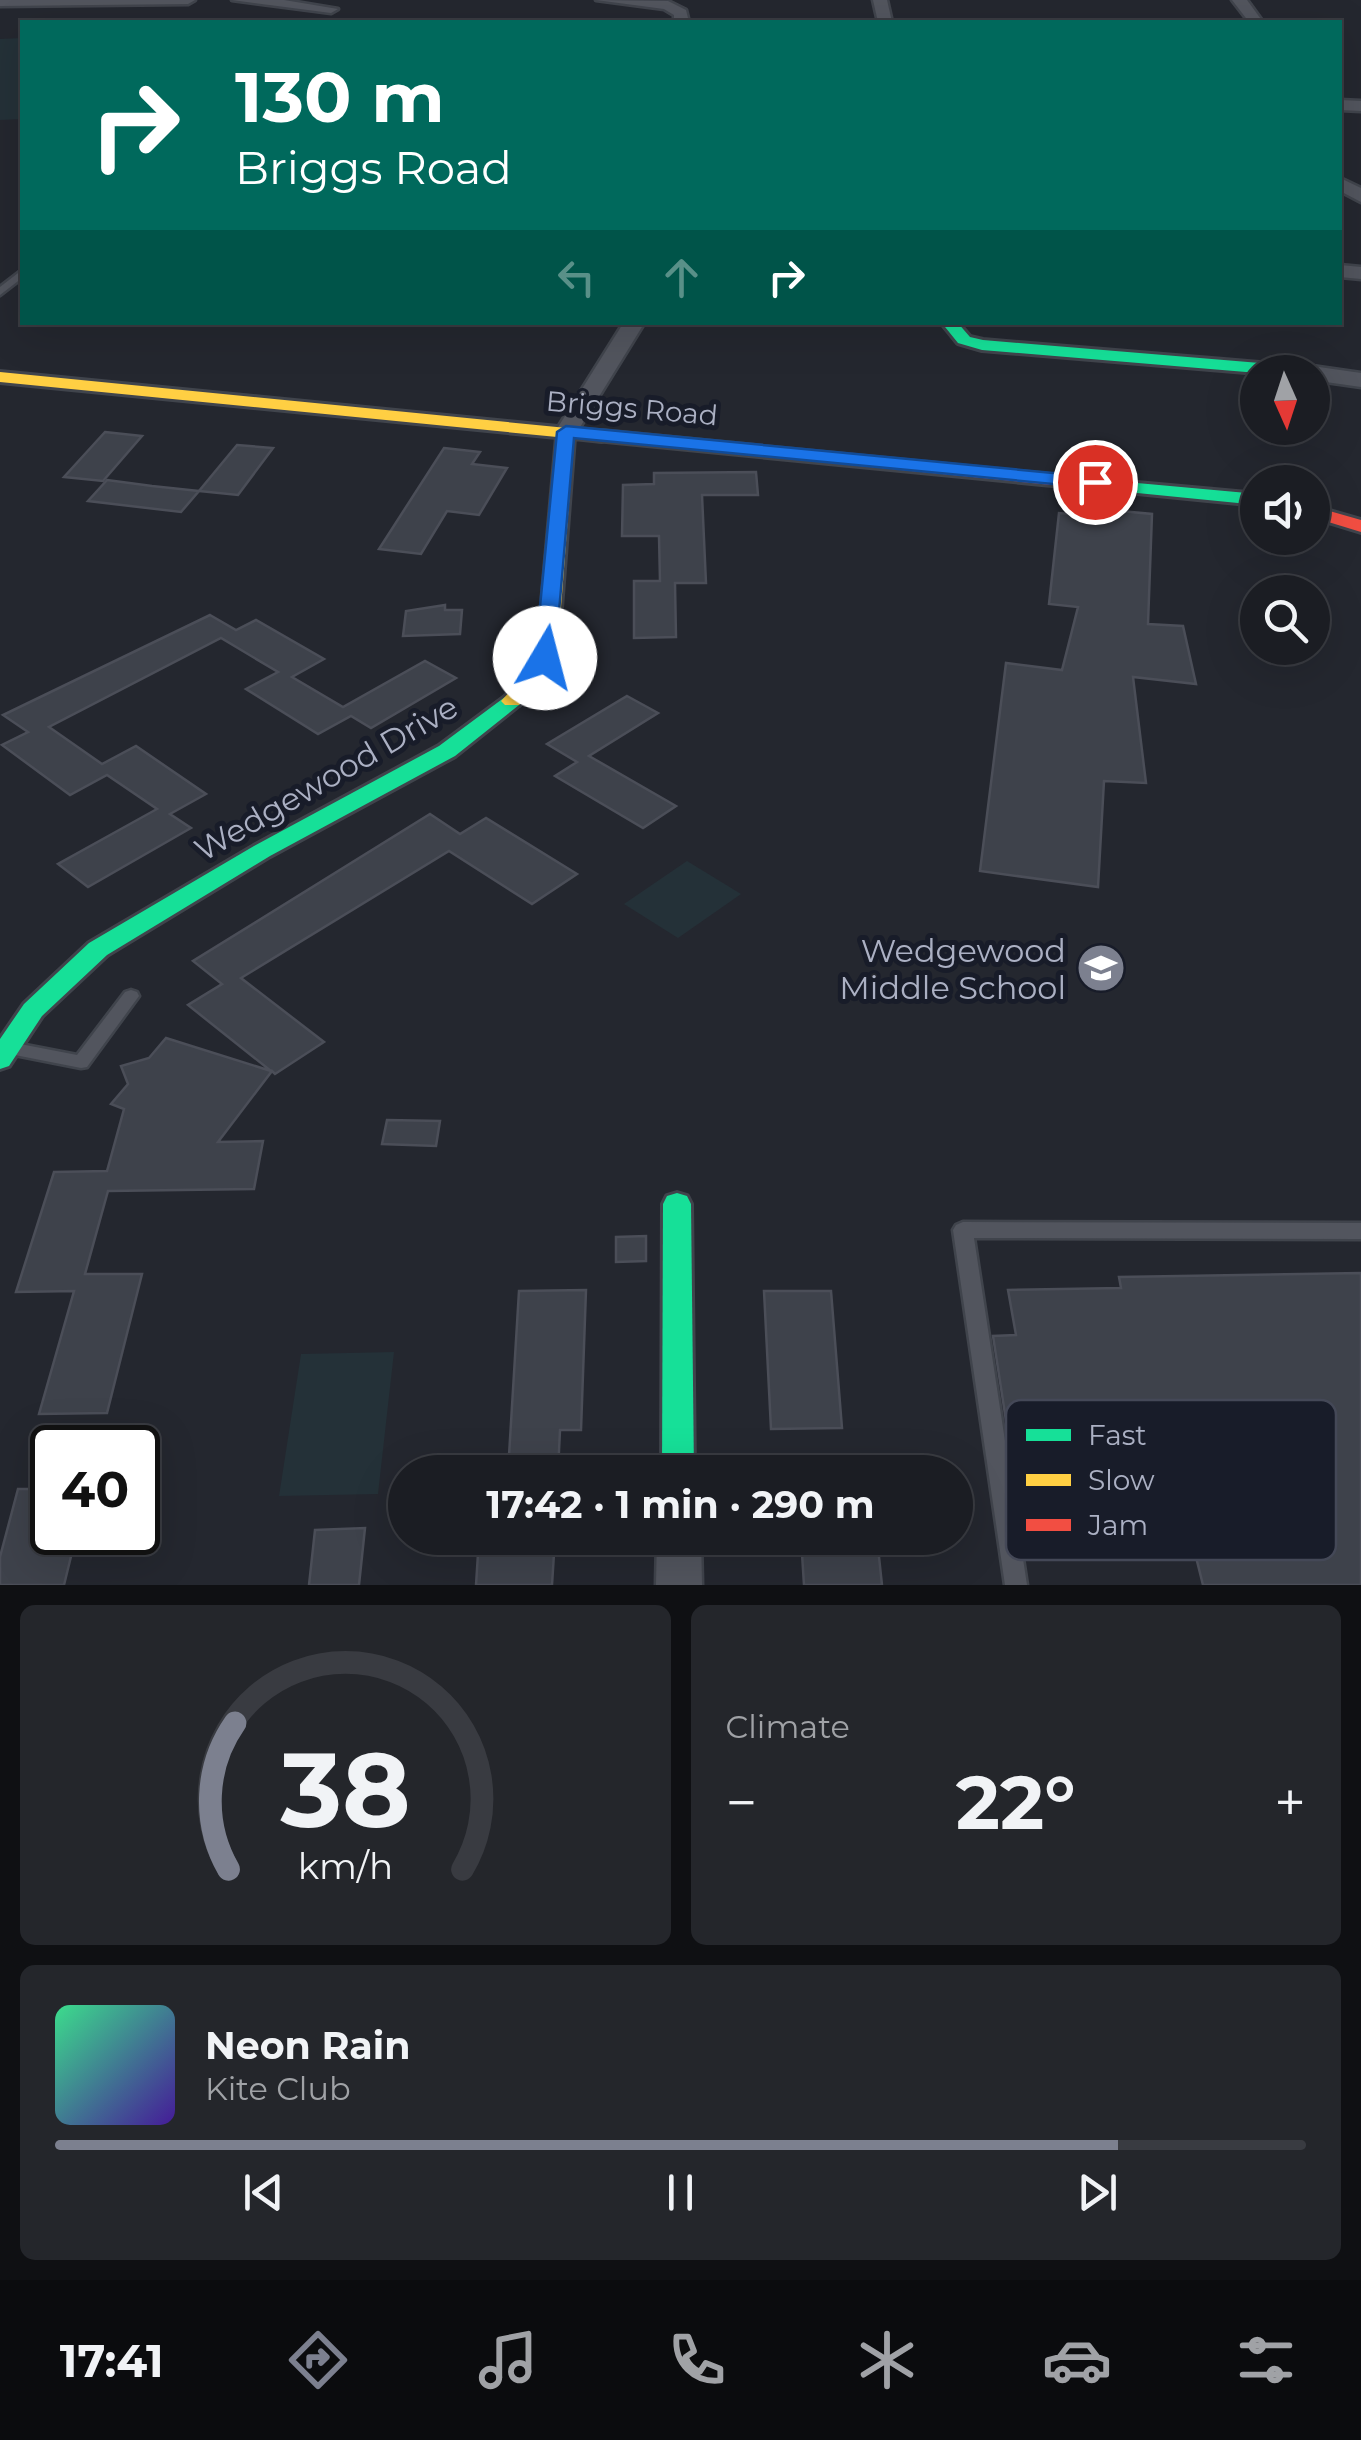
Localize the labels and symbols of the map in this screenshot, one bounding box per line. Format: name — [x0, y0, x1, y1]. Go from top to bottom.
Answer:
north arrow — [1240, 355, 1330, 445]
street label: Briggs Road — [545, 384, 719, 432]
pin — [1053, 440, 1138, 525]
position arrow — [493, 606, 597, 710]
street label: Wedgewood Drive — [187, 687, 465, 869]
place label: Wedgewood Middle School — [839, 931, 1066, 1007]
school or university icon: Wedgewood Middle School — [1075, 942, 1127, 994]
legend — [1006, 1400, 1336, 1560]
text: Fast — [1088, 1418, 1147, 1452]
speed limit sign: 40 — [30, 1425, 160, 1555]
text: Slow — [1088, 1463, 1155, 1497]
text: Jam — [1087, 1508, 1148, 1542]

